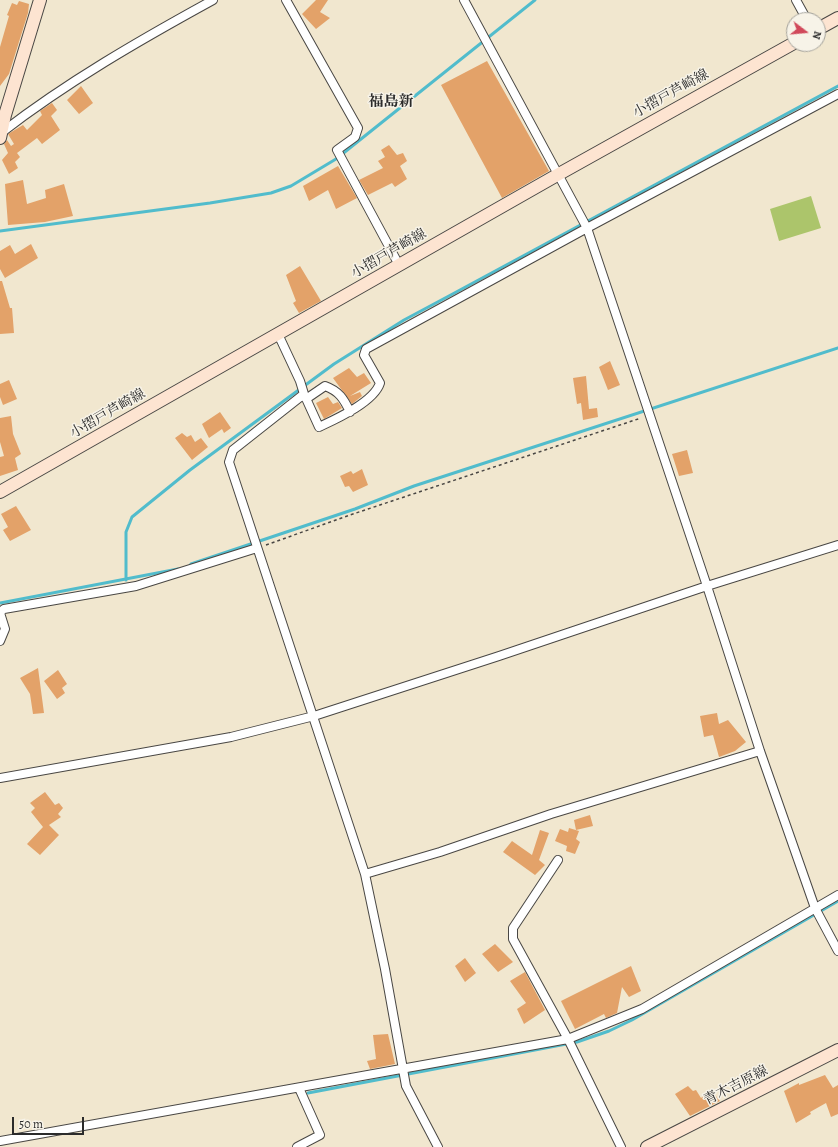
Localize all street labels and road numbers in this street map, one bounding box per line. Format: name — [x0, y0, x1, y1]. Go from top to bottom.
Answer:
street label: 小摺戸芦崎線 — [630, 66, 712, 122]
street label: 小摺戸芦崎線 — [348, 226, 430, 282]
street label: 小摺戸芦崎線 — [67, 386, 149, 442]
street label: 青木吉原線 — [701, 1063, 771, 1109]

